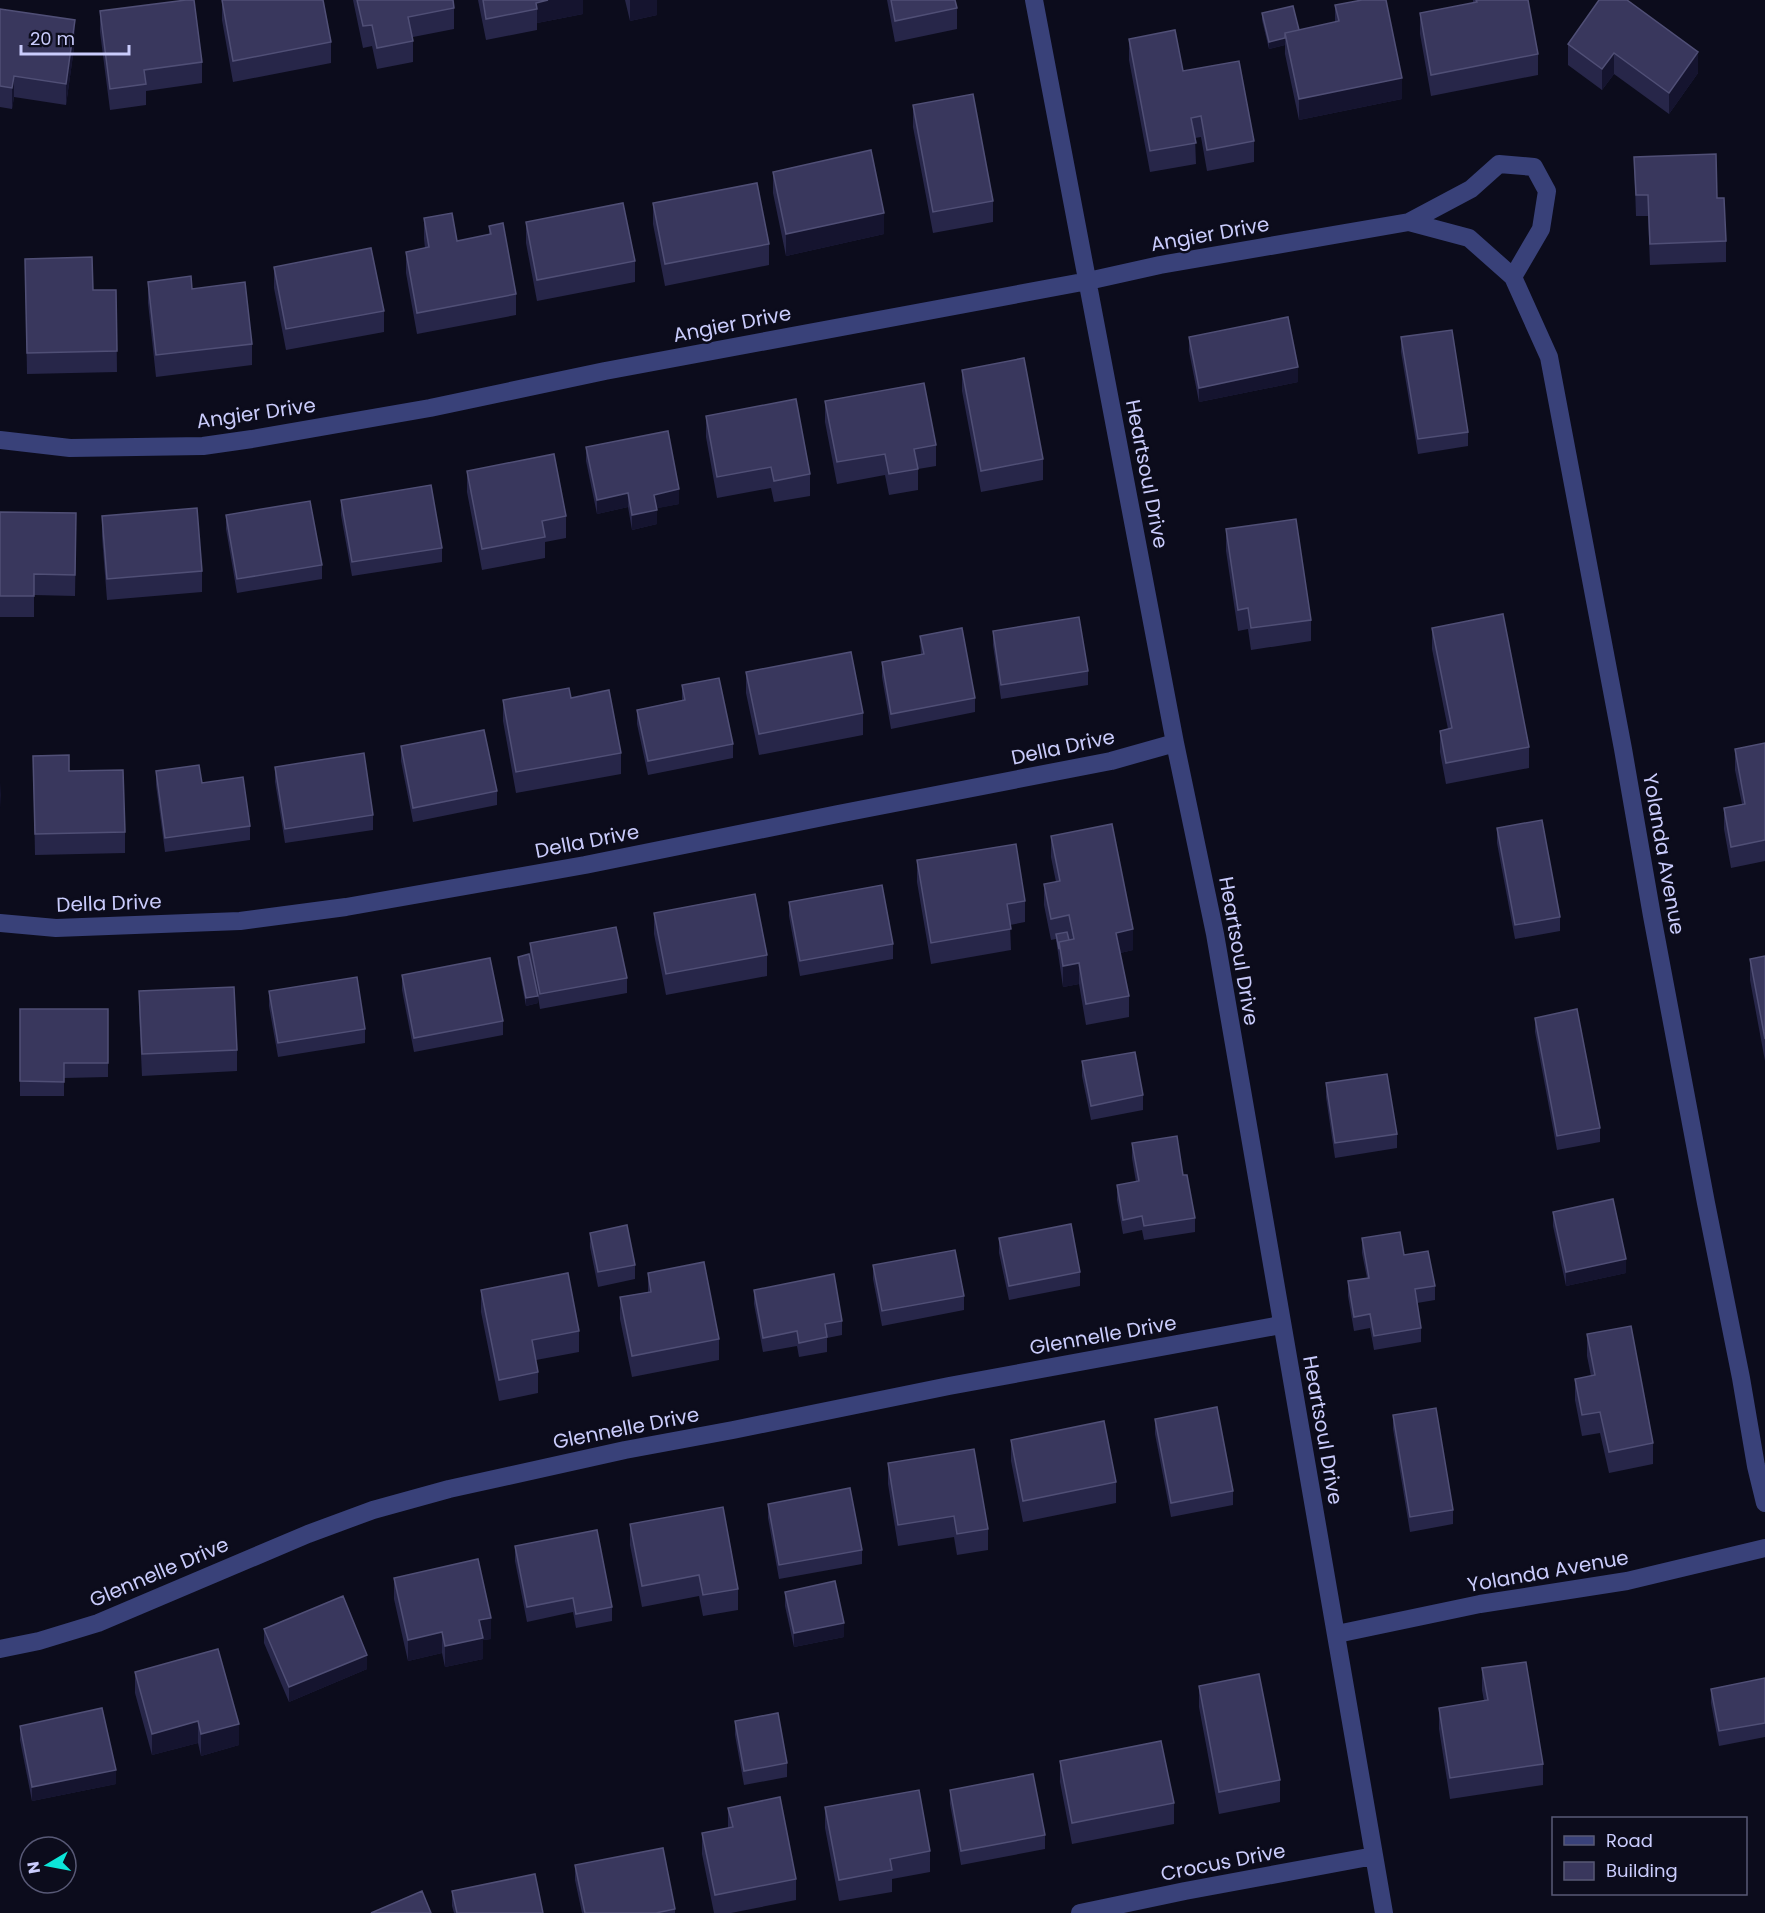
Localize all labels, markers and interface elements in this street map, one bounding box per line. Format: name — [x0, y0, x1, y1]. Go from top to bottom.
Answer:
scale bar — [21, 18, 129, 56]
text: 20 m — [30, 26, 75, 51]
street label: Angier Drive — [1148, 210, 1272, 258]
street label: Angier Drive — [670, 299, 794, 349]
street label: Angier Drive — [195, 391, 317, 435]
street label: Heartsoul Drive — [1119, 397, 1175, 551]
street label: Della Drive — [1009, 722, 1117, 772]
street label: Yolanda Avenue — [1636, 771, 1692, 937]
street label: Della Drive — [533, 817, 641, 865]
street label: Heartsoul Drive — [1212, 874, 1266, 1028]
street label: Della Drive — [56, 887, 162, 919]
street label: Glennelle Drive — [1027, 1308, 1179, 1362]
street label: Heartsoul Drive — [1296, 1353, 1350, 1507]
street label: Glennelle Drive — [550, 1400, 702, 1456]
street label: Glennelle Drive — [85, 1530, 233, 1614]
street label: Yolanda Avenue — [1465, 1543, 1631, 1599]
legend — [1552, 1817, 1747, 1895]
text: Road — [1606, 1828, 1653, 1853]
north arrow — [18, 1835, 78, 1895]
street label: Crocus Drive — [1158, 1836, 1288, 1888]
text: Building — [1606, 1858, 1678, 1883]
text: N — [21, 1860, 46, 1875]

